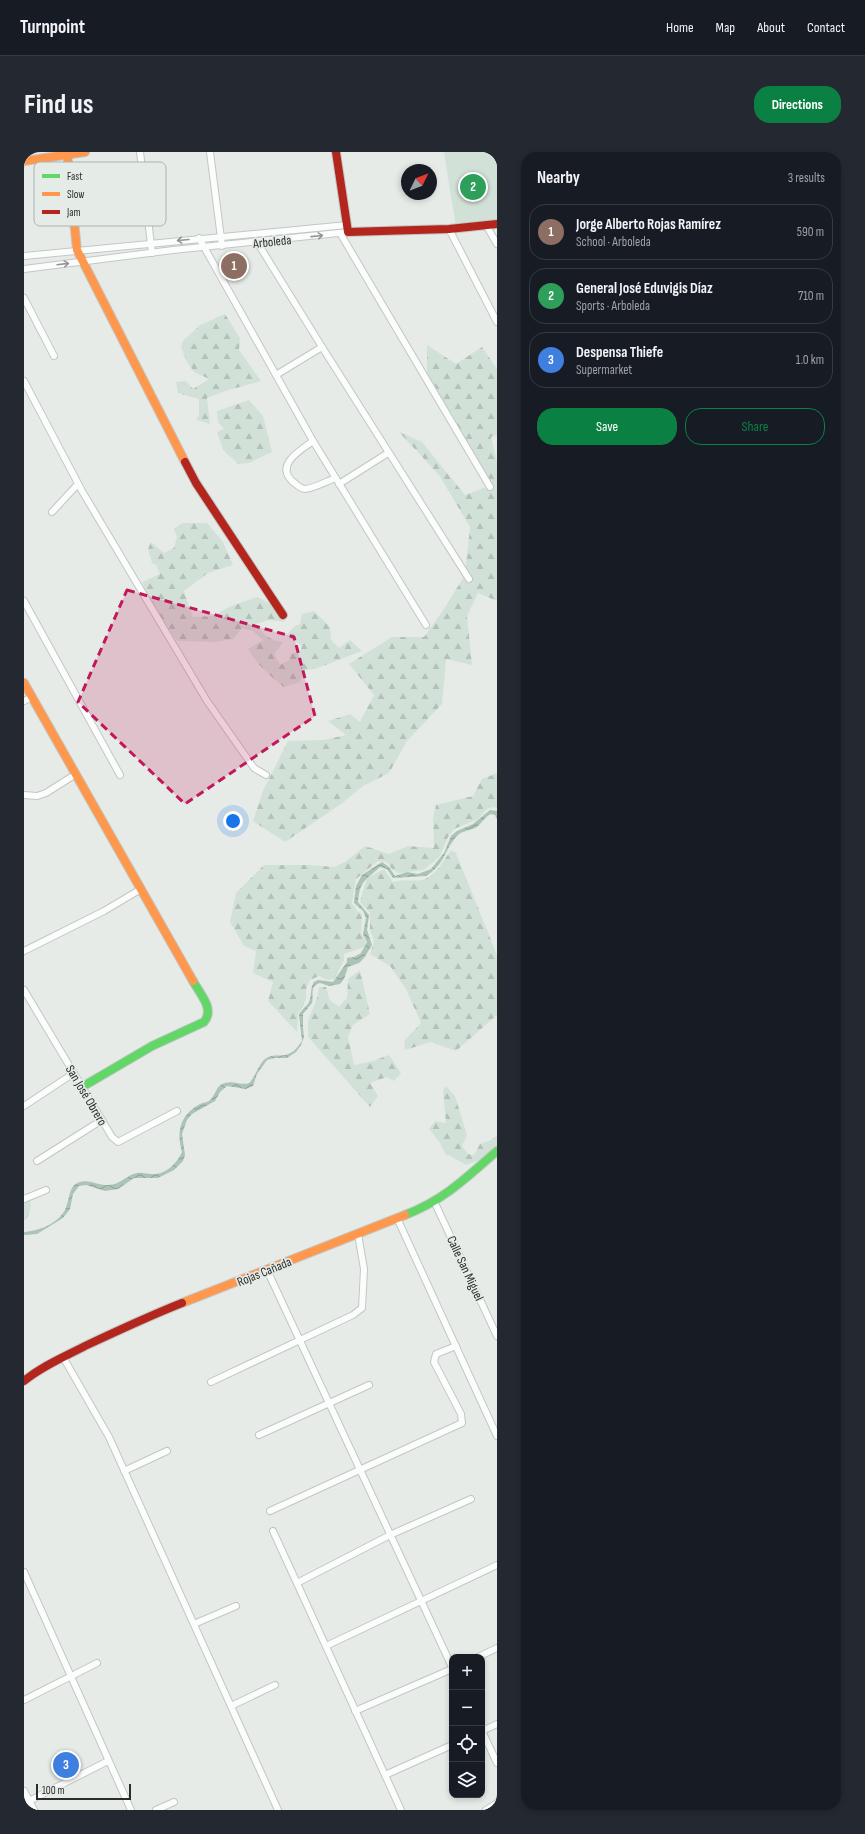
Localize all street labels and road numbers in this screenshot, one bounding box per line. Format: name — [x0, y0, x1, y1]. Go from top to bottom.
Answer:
street label: Arboleda — [251, 232, 292, 252]
street label: San José Obrero — [62, 1062, 110, 1129]
street label: Calle San Miguel — [443, 1233, 487, 1303]
street label: Rojas Cañada — [235, 1254, 294, 1290]

